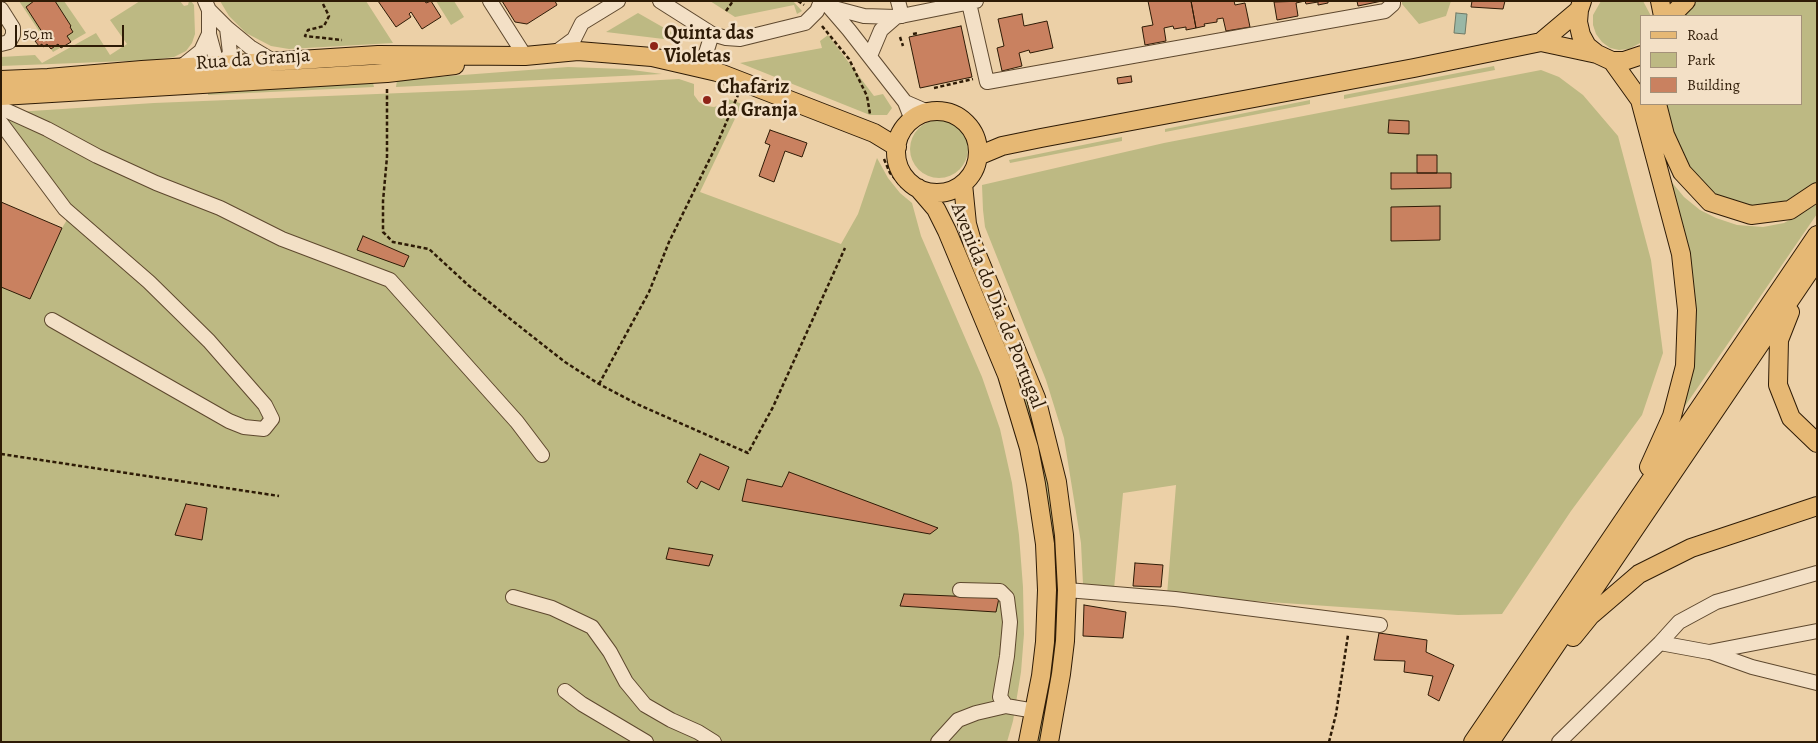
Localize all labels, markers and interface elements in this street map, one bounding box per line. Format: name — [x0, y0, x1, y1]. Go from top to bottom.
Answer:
scale bar — [18, 15, 126, 47]
legend — [1640, 15, 1803, 105]
place label: Quinta das Violetas — [664, 22, 754, 69]
text: 50 m — [23, 24, 53, 44]
text: Road — [1687, 25, 1718, 45]
marker: Quinta das Violetas — [648, 40, 660, 52]
street label: Rua da Granja — [195, 44, 311, 76]
text: Park — [1687, 50, 1715, 70]
text: Building — [1687, 75, 1740, 95]
place label: Chafariz da Granja — [717, 76, 798, 123]
marker: Chafariz da Granja — [701, 94, 713, 106]
street label: Avenida do Dia de Portugal — [945, 200, 1049, 412]

